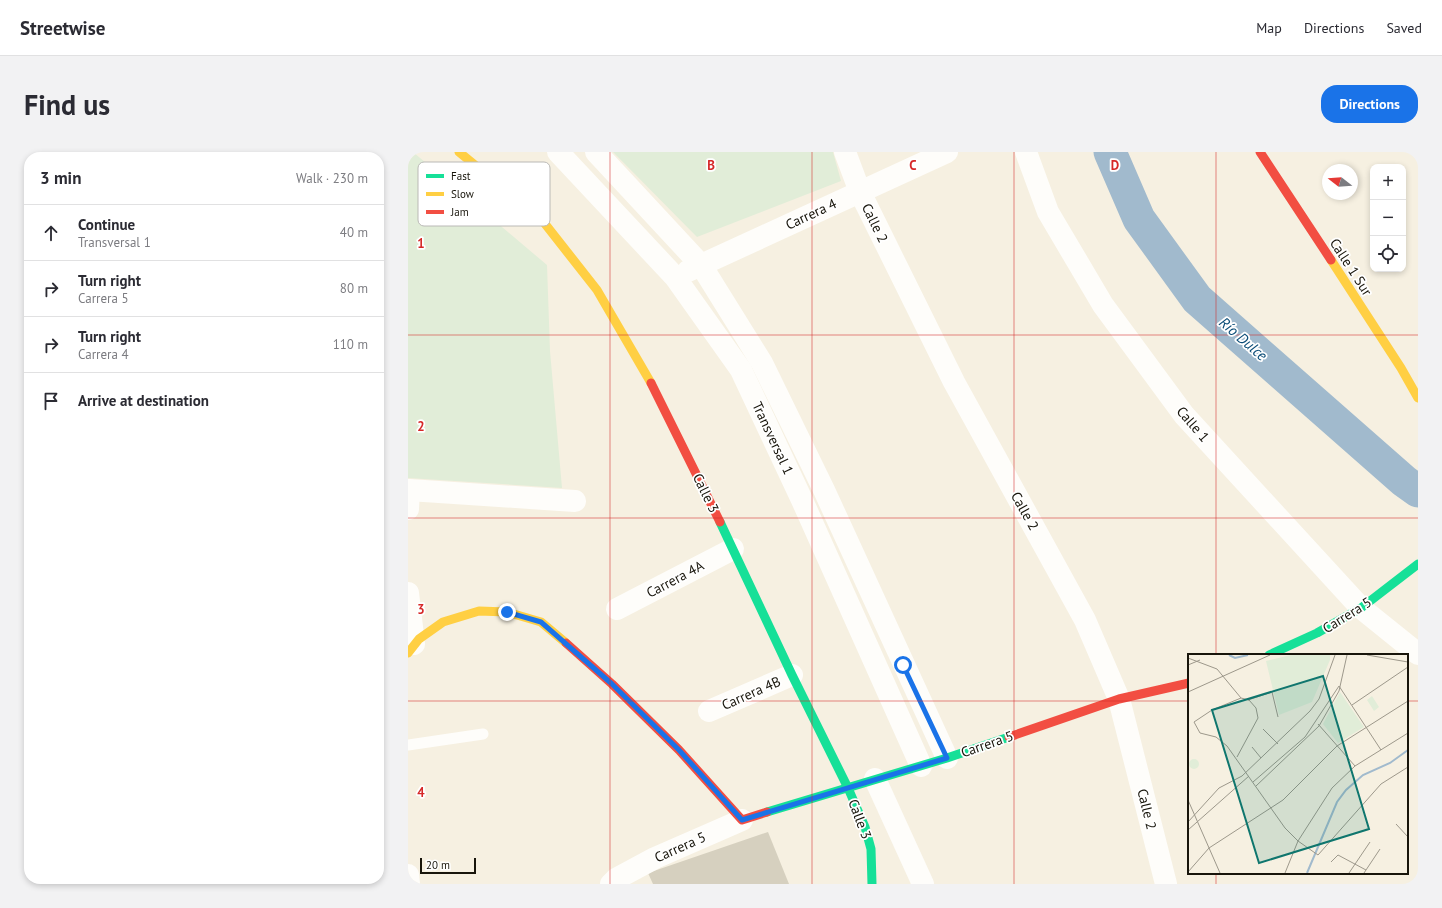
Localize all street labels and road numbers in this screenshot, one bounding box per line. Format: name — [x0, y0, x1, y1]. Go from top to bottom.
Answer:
street label: Carrera 4 — [783, 194, 840, 234]
street label: Calle 2 — [858, 200, 892, 246]
street label: Calle 1 Sur — [1326, 235, 1376, 299]
street label: Transversal 1 — [748, 399, 798, 477]
street label: Calle 1 — [1173, 402, 1213, 446]
street label: Calle 3 — [689, 470, 723, 516]
street label: Calle 2 — [1007, 489, 1043, 533]
street label: Carrera 4A — [643, 556, 708, 602]
street label: Carrera 5 — [1319, 593, 1375, 637]
street label: Carrera 4B — [719, 672, 783, 714]
street label: Carrera 5 — [958, 727, 1016, 761]
street label: Calle 2 — [1133, 787, 1161, 831]
street label: Calle 3 — [844, 796, 876, 842]
street label: Carrera 5 — [651, 828, 709, 866]

